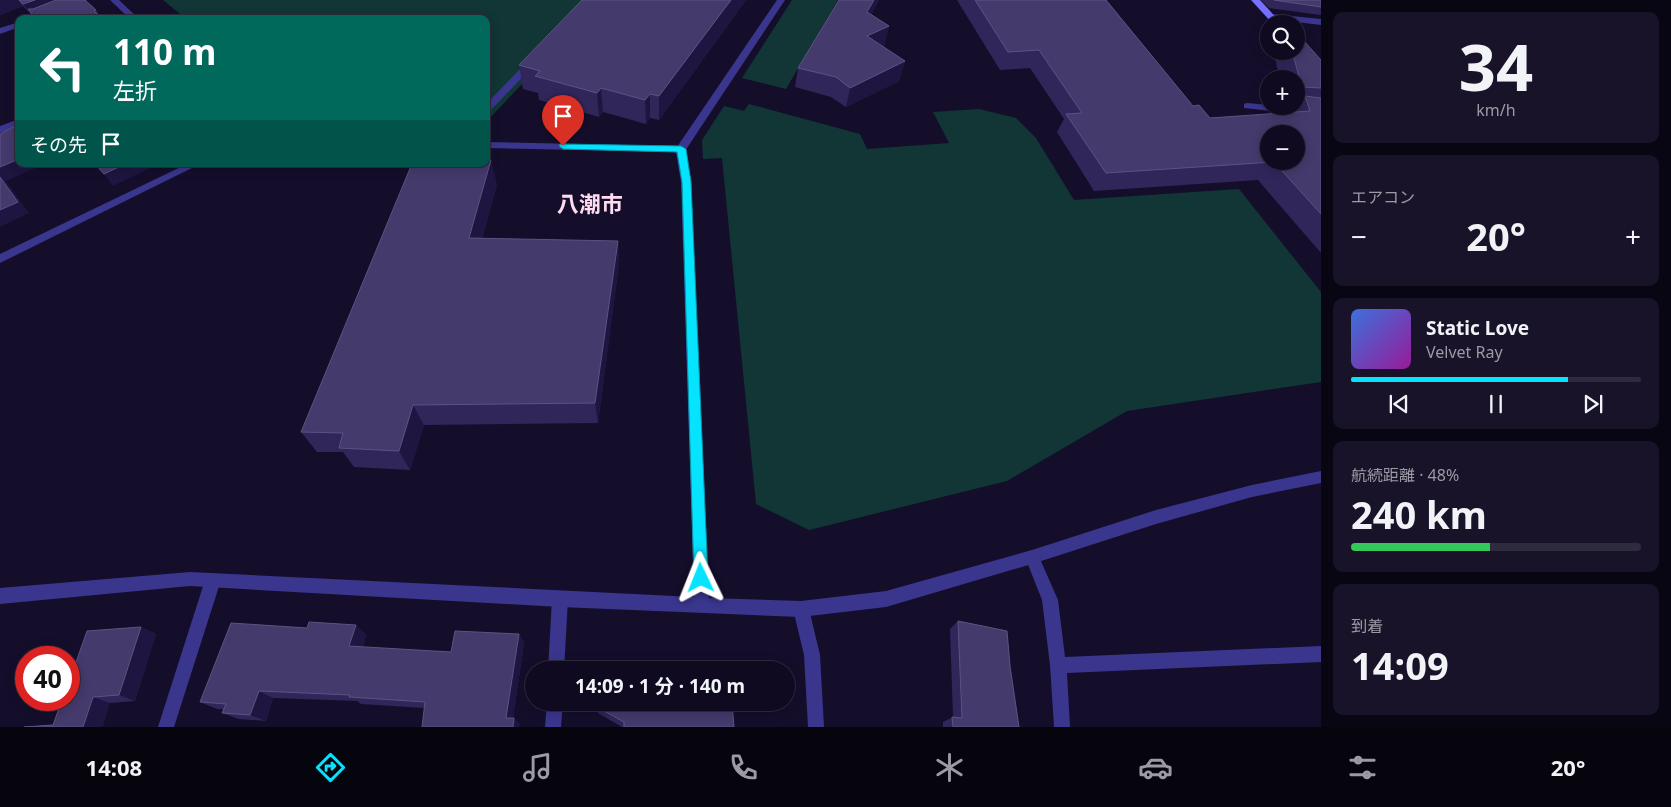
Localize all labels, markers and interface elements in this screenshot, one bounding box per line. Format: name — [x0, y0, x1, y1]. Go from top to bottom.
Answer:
map controls — [1260, 15, 1305, 170]
button: search — [1260, 15, 1305, 60]
text: 34 — [1459, 22, 1533, 110]
text: 110 m — [113, 28, 216, 75]
icon: left — [30, 35, 95, 100]
button: + — [1260, 70, 1305, 115]
text: 左折 — [113, 75, 157, 105]
pin — [542, 95, 584, 146]
text: km/h — [1476, 99, 1516, 121]
icon: arrive — [549, 102, 577, 130]
button: − — [1260, 125, 1305, 170]
icon: arrive — [97, 130, 125, 158]
text: その先 — [30, 132, 87, 158]
text: エアコン — [1351, 186, 1415, 208]
district label: 八潮市 — [557, 188, 623, 218]
text: 20° — [1466, 210, 1526, 262]
text: − — [1351, 217, 1367, 255]
text: + — [1625, 217, 1641, 255]
text: Static Love — [1426, 315, 1529, 341]
text: Velvet Ray — [1426, 341, 1503, 363]
icon: previous — [1385, 390, 1413, 418]
icon: pause — [1482, 390, 1510, 418]
icon: next — [1579, 390, 1607, 418]
text: 航続距離 · 48% — [1351, 464, 1459, 486]
text: 240 km — [1351, 488, 1487, 540]
position arrow — [674, 551, 726, 603]
text: 到着 — [1351, 615, 1383, 637]
text: 14:09 — [1351, 639, 1449, 691]
speed limit sign: 40 — [15, 646, 80, 711]
text: 14:09 · 1 分 · 140 m — [575, 673, 745, 699]
icon: directions — [313, 750, 348, 785]
icon: music — [520, 750, 555, 785]
icon: phone — [726, 750, 761, 785]
icon: climate — [932, 750, 967, 785]
icon: car — [1138, 750, 1173, 785]
icon: filters — [1345, 750, 1380, 785]
text: 14:08 — [86, 752, 142, 782]
text: 20° — [1551, 752, 1585, 782]

